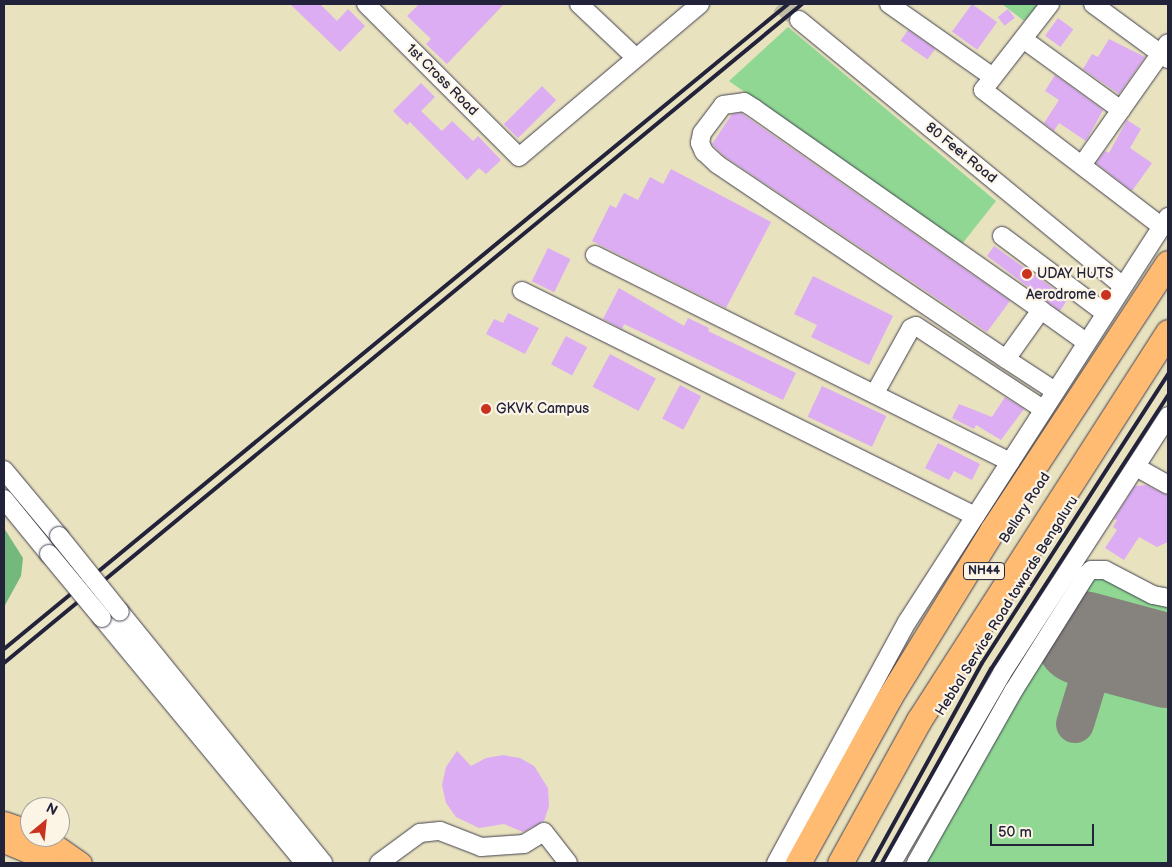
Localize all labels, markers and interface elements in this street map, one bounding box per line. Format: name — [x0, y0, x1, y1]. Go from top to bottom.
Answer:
street label: 1st Cross Road — [403, 41, 481, 119]
street label: 80 Feet Road — [922, 119, 1000, 187]
place label: UDAY HUTS — [1037, 266, 1114, 282]
marker: UDAY HUTS — [1021, 268, 1033, 280]
place label: Aerodrome — [1026, 287, 1096, 303]
marker: Aerodrome — [1100, 289, 1112, 301]
place label: GKVK Campus — [496, 401, 589, 417]
marker: GKVK Campus — [480, 403, 492, 415]
street label: Bellary Road — [996, 469, 1054, 547]
street label: Hebbal Service Road towards Bengaluru — [932, 493, 1082, 719]
road number: NH44 — [963, 562, 1005, 580]
north arrow — [20, 797, 70, 847]
text: N — [43, 799, 60, 819]
scale bar — [992, 814, 1096, 846]
text: 50 m — [998, 823, 1032, 842]

